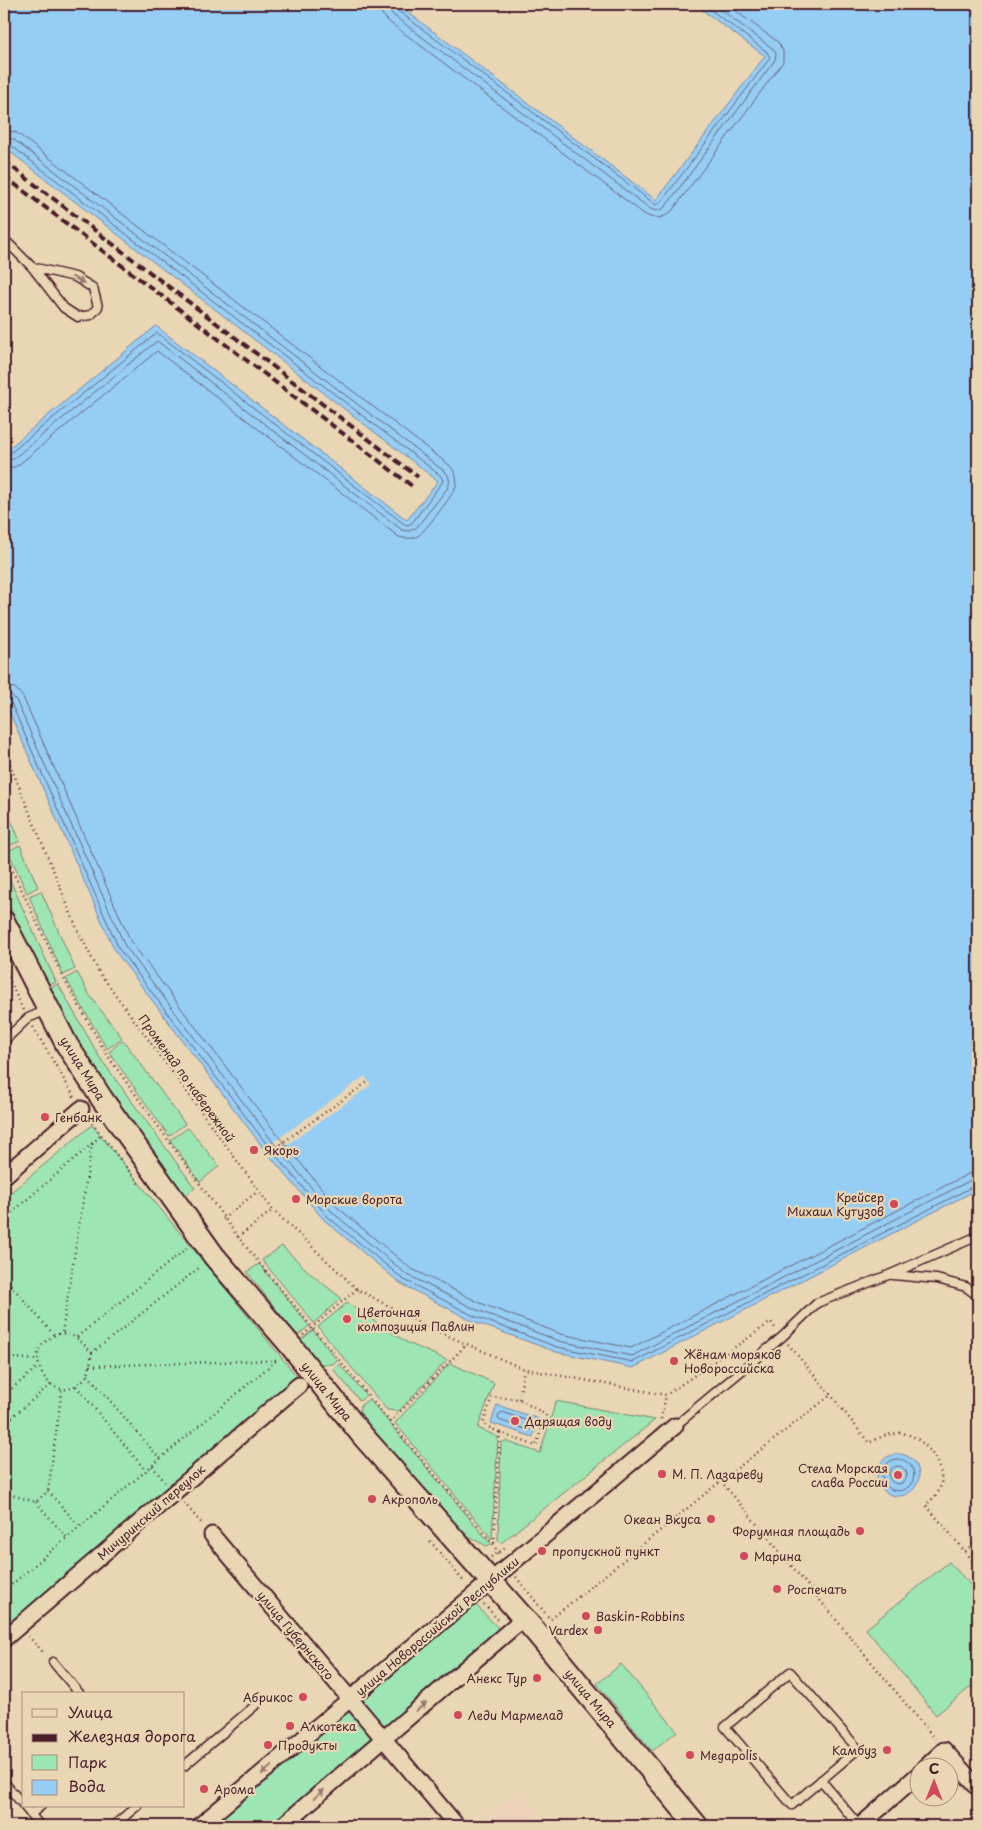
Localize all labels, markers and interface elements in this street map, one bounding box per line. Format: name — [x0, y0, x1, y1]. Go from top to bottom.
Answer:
one-way arrow — [71, 276, 86, 284]
street label: Променад по набережной — [135, 1011, 239, 1145]
street label: улица Мира — [56, 1033, 110, 1104]
place label: Генбанк — [55, 1108, 103, 1126]
marker: Генбанк — [39, 1111, 51, 1123]
place label: Якорь — [264, 1141, 299, 1159]
marker: Якорь — [248, 1144, 260, 1156]
place label: Крейсер Михаил Кутузов — [787, 1188, 884, 1220]
place label: Морские ворота — [306, 1190, 403, 1208]
marker: Морские ворота — [290, 1193, 302, 1205]
marker: Крейсер Михаил Кутузов — [888, 1198, 900, 1210]
place label: Цветочная композиция Павлин — [357, 1303, 475, 1335]
marker: Цветочная композиция Павлин — [341, 1313, 353, 1325]
place label: Жёнам моряков Новороссийска — [683, 1345, 781, 1377]
marker: Жёнам моряков Новороссийска — [668, 1355, 680, 1367]
street label: улица Мира — [297, 1357, 357, 1425]
place label: Дарящая воду — [524, 1412, 612, 1430]
marker: Дарящая воду — [509, 1415, 521, 1427]
street label: Мичуринский переулок — [93, 1459, 210, 1564]
place label: Стела Морская слава России — [798, 1459, 888, 1491]
place label: М. П. Лазареву — [672, 1465, 763, 1483]
marker: М. П. Лазареву — [656, 1468, 668, 1480]
marker: Стела Морская слава России — [892, 1469, 904, 1481]
place label: Акрополь — [382, 1490, 438, 1508]
marker: Акрополь — [366, 1493, 378, 1505]
place label: Океан Вкуса — [624, 1510, 702, 1528]
marker: Океан Вкуса — [705, 1513, 717, 1525]
place label: Форумная площадь — [732, 1522, 850, 1540]
marker: Форумная площадь — [854, 1525, 866, 1537]
place label: пропускной пункт — [552, 1542, 660, 1560]
marker: пропускной пункт — [536, 1545, 548, 1557]
place label: Марина — [754, 1547, 802, 1565]
marker: Марина — [738, 1550, 750, 1562]
street label: улица Новороссийской Республики — [351, 1552, 523, 1700]
place label: Роспечать — [787, 1580, 847, 1598]
marker: Роспечать — [771, 1583, 783, 1595]
street label: улица Губернского — [253, 1587, 339, 1684]
place label: Baskin-Robbins — [596, 1607, 685, 1625]
marker: Baskin-Robbins — [580, 1610, 592, 1622]
place label: Vardex — [548, 1621, 588, 1639]
marker: Vardex — [592, 1624, 604, 1636]
street label: улица Мира — [561, 1665, 621, 1732]
place label: Анекс Тур — [467, 1669, 527, 1687]
marker: Анекс Тур — [531, 1672, 543, 1684]
place label: Абрикос — [243, 1688, 293, 1706]
marker: Абрикос — [297, 1691, 309, 1703]
legend — [22, 1692, 185, 1808]
text: Улица — [68, 1700, 113, 1723]
one-way arrow — [414, 1701, 427, 1712]
place label: Леди Мармелад — [468, 1706, 563, 1724]
marker: Леди Мармелад — [452, 1709, 464, 1721]
place label: Алкотека — [300, 1717, 357, 1735]
marker: Алкотека — [284, 1720, 296, 1732]
text: Железная дорога — [68, 1724, 196, 1747]
place label: Продукты — [278, 1736, 337, 1754]
marker: Продукты — [262, 1739, 274, 1751]
place label: Камбуз — [832, 1741, 877, 1759]
marker: Камбуз — [881, 1744, 893, 1756]
place label: Megapolis — [700, 1746, 758, 1764]
marker: Megapolis — [684, 1749, 696, 1761]
text: Парк — [68, 1750, 107, 1773]
north arrow — [910, 1758, 960, 1808]
text: С — [929, 1758, 939, 1779]
one-way arrow — [260, 1764, 273, 1775]
text: Вода — [68, 1774, 106, 1797]
place label: Арома — [214, 1780, 255, 1798]
marker: Арома — [198, 1783, 210, 1795]
one-way arrow — [313, 1789, 326, 1800]

